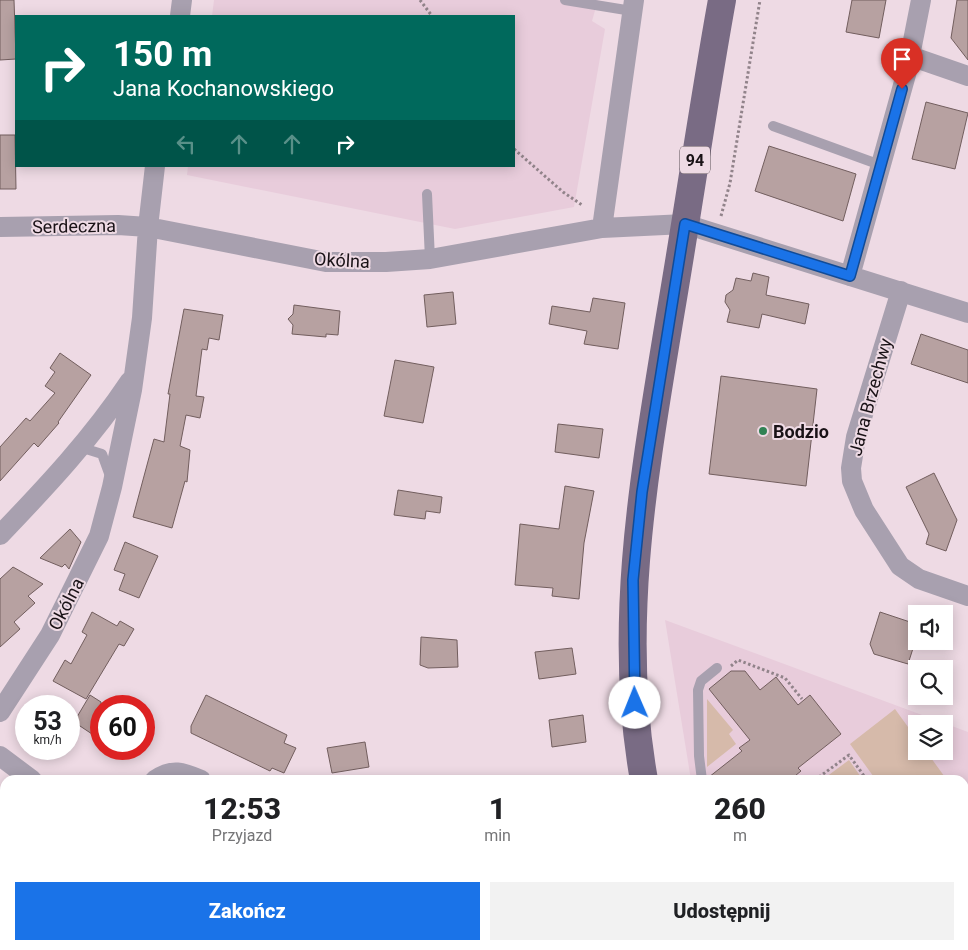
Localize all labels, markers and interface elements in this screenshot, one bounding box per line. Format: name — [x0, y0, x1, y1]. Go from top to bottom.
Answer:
text: 150 m — [113, 34, 212, 75]
icon: right — [30, 35, 95, 100]
pin — [881, 38, 923, 89]
icon: arrive — [888, 45, 916, 73]
text: Jana Kochanowskiego — [113, 76, 334, 101]
icon: left — [172, 130, 200, 158]
icon: ahead — [225, 130, 253, 158]
icon: ahead — [278, 130, 306, 158]
icon: right — [331, 130, 359, 158]
road number: 94 — [680, 146, 710, 174]
street label: Serdeczna — [32, 215, 116, 237]
street label: Okólna — [314, 248, 370, 272]
street label: Jana Brzechwy — [844, 335, 896, 458]
place label: Bodzio — [773, 421, 829, 442]
marker: Bodzio — [757, 425, 769, 437]
street label: Okólna — [44, 574, 88, 634]
map controls — [908, 605, 953, 760]
button: sound — [908, 605, 953, 650]
button: search — [908, 660, 953, 705]
position arrow — [608, 676, 660, 728]
speed limit sign: 60 — [90, 695, 155, 760]
text: 53 — [33, 707, 62, 736]
button: layers — [908, 715, 953, 760]
text: km/h — [33, 733, 62, 747]
text: 12:53 — [203, 791, 281, 826]
text: 1 — [489, 791, 506, 826]
text: 260 — [714, 791, 766, 826]
text: Przyjazd — [212, 826, 272, 845]
text: min — [484, 826, 511, 845]
text: m — [733, 826, 747, 845]
button: Zakończ — [15, 882, 480, 940]
button: Udostępnij — [490, 882, 954, 940]

